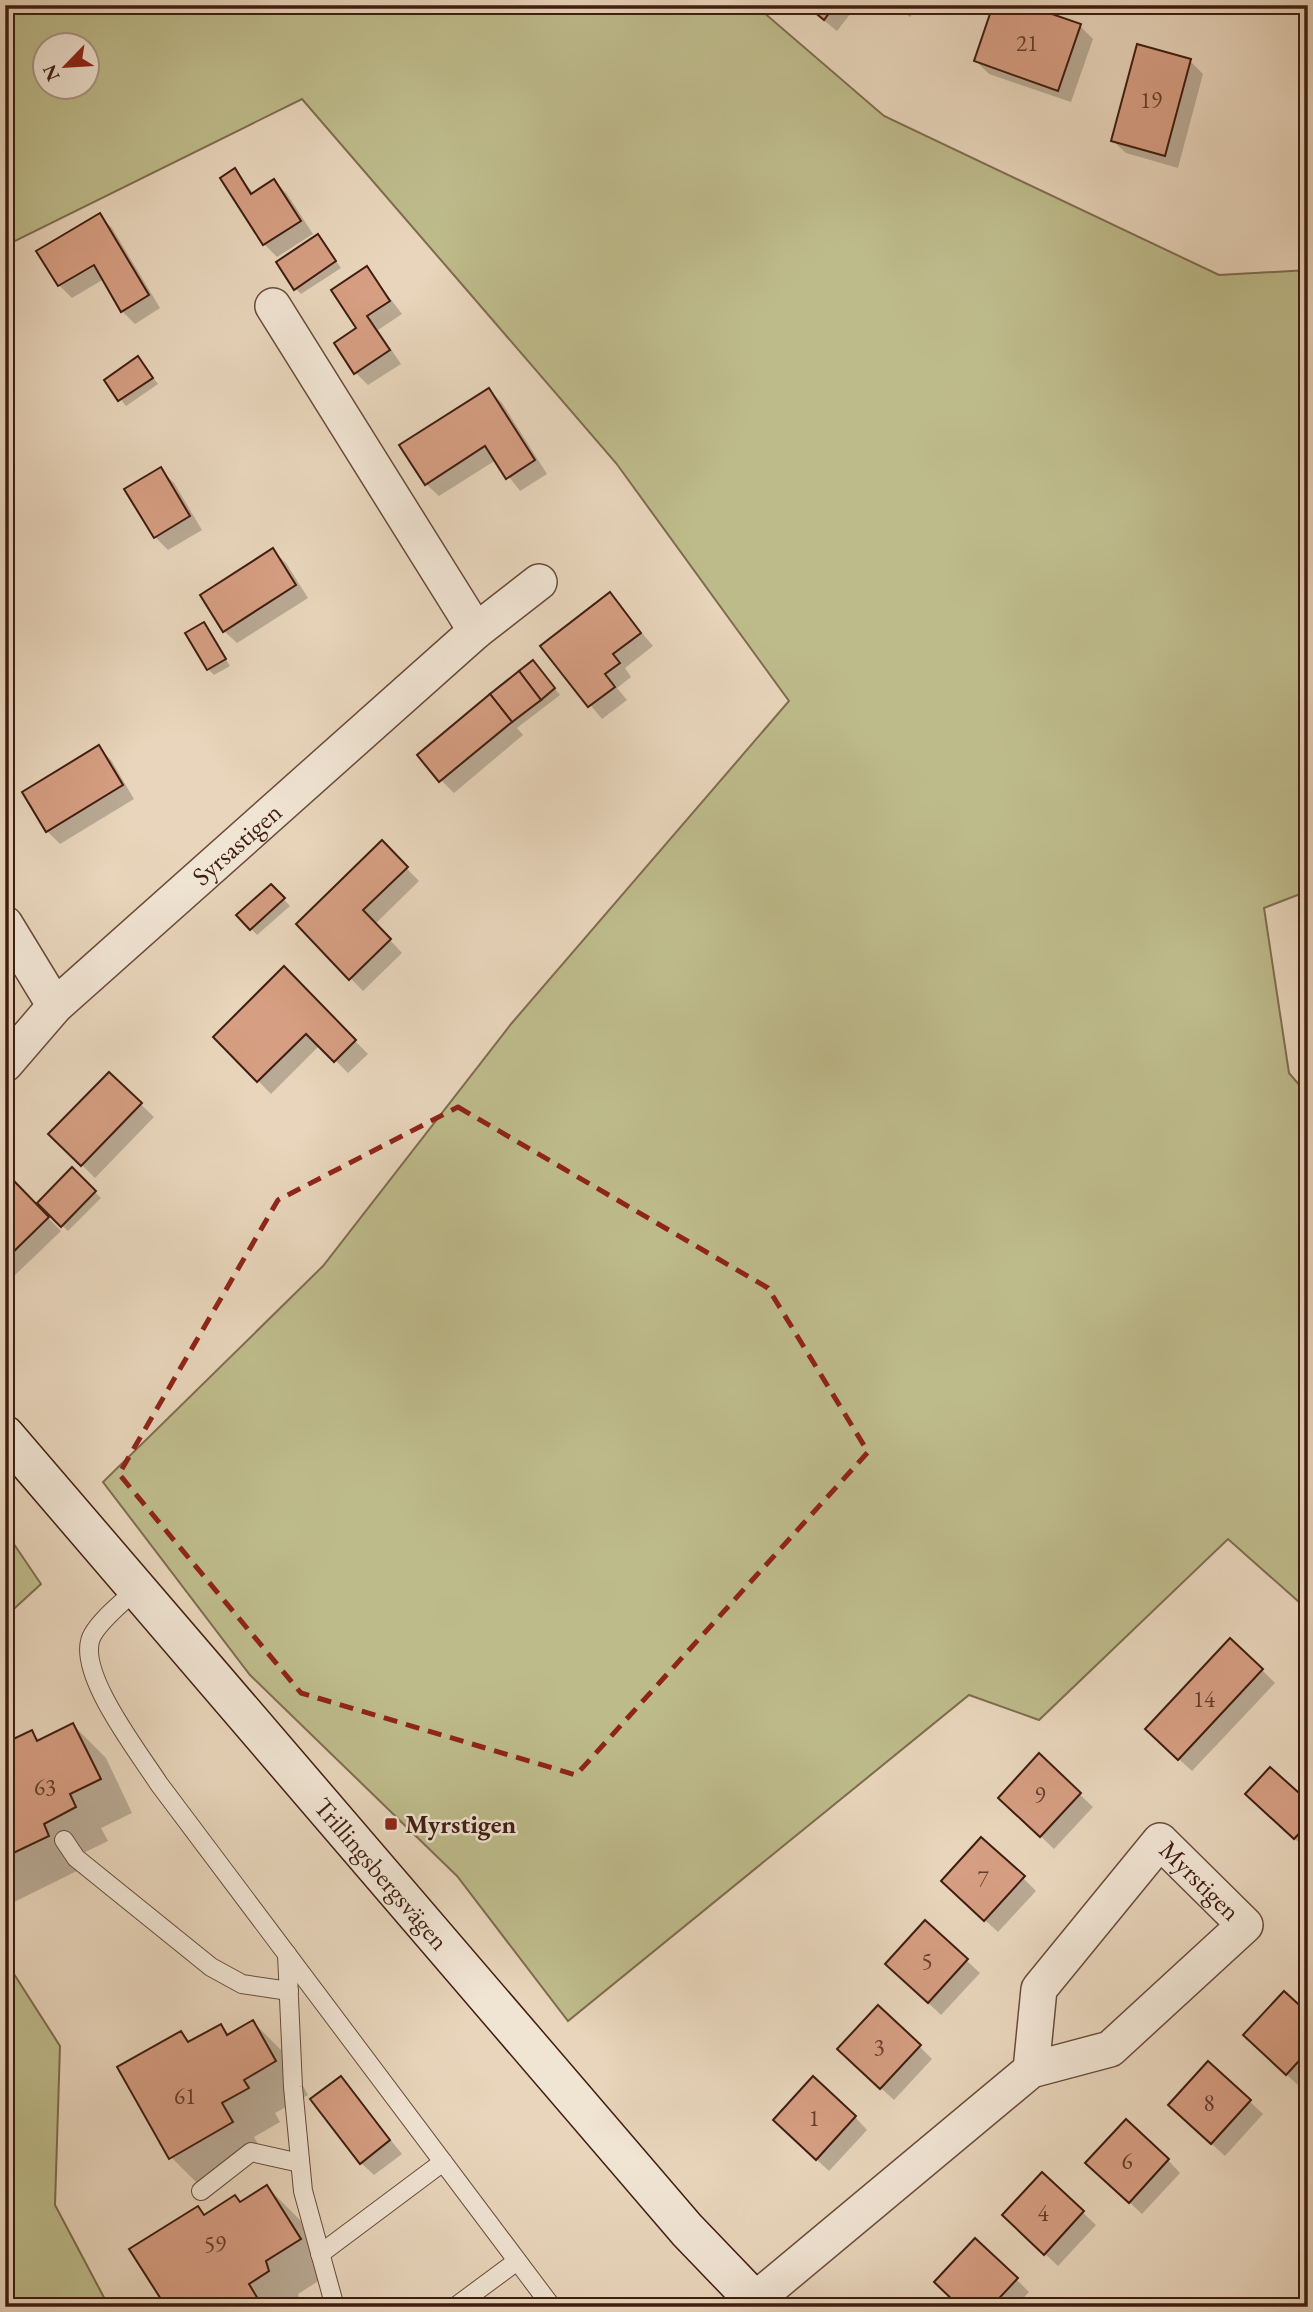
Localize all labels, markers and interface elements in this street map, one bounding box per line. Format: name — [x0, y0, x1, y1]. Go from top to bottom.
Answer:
house number: 21 — [1016, 28, 1038, 58]
north arrow — [32, 32, 102, 102]
text: N — [36, 60, 66, 85]
house number: 19 — [1140, 85, 1162, 115]
street label: Syrsastigen — [185, 795, 289, 893]
house number: 14 — [1193, 1684, 1216, 1714]
house number: 63 — [34, 1772, 56, 1802]
house number: 9 — [1034, 1780, 1046, 1810]
street label: Trillingsbergsvägen — [306, 1790, 457, 1957]
place label: Myrstigen — [405, 1807, 516, 1841]
marker: Myrstigen — [383, 1816, 399, 1832]
street label: Myrstigen — [1152, 1833, 1248, 1928]
house number: 7 — [977, 1864, 989, 1894]
house number: 5 — [921, 1946, 933, 1976]
house number: 3 — [873, 2032, 885, 2062]
house number: 61 — [174, 2081, 196, 2111]
house number: 8 — [1203, 2088, 1215, 2118]
house number: 1 — [808, 2103, 820, 2133]
house number: 6 — [1121, 2146, 1133, 2176]
house number: 4 — [1037, 2198, 1049, 2228]
house number: 59 — [204, 2229, 226, 2259]

